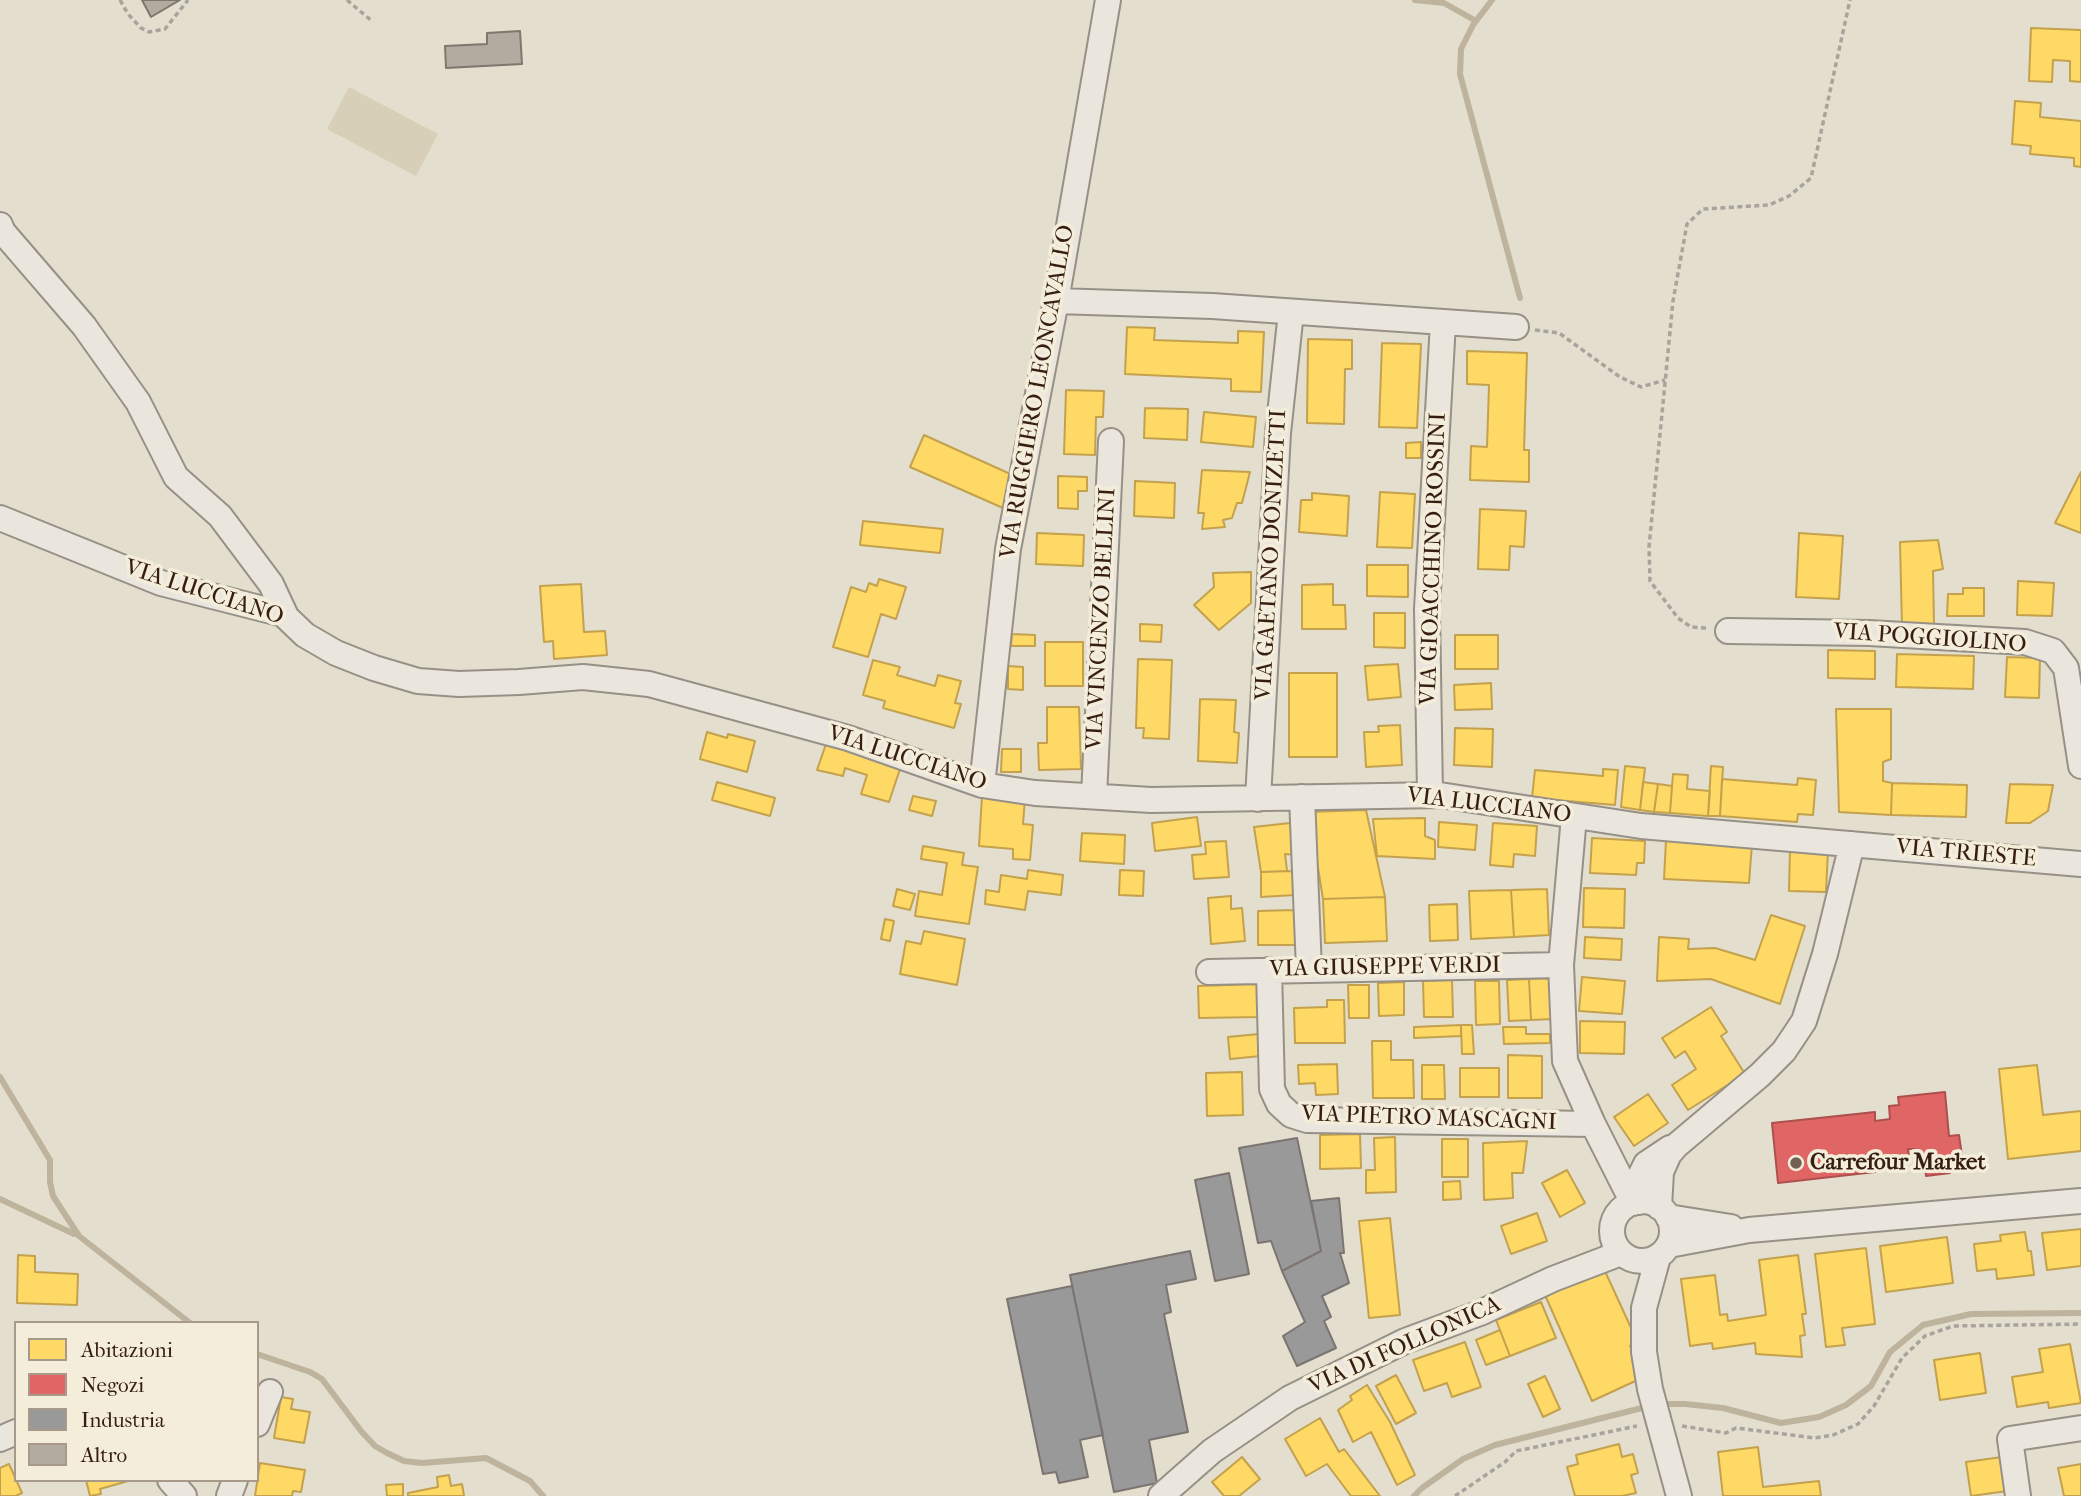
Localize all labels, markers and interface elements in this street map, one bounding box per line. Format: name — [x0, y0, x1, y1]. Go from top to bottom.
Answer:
street label: VIA RUGGIERO LEONCAVALLO — [995, 223, 1081, 561]
street label: VIA GAETANO DONIZETTI — [1251, 409, 1293, 701]
street label: VIA GIOACCHINO ROSSINI — [1415, 412, 1453, 706]
street label: VIA VINCENZO BELLINI — [1081, 487, 1123, 751]
street label: VIA LUCCIANO — [121, 554, 287, 632]
street label: VIA POGGIOLINO — [1833, 618, 2027, 660]
street label: VIA LUCCIANO — [824, 720, 990, 798]
street label: VIA LUCCIANO — [1405, 782, 1573, 830]
street label: VIA TRIESTE — [1895, 834, 2037, 874]
street label: VIA GIUSEPPE VERDI — [1269, 952, 1501, 984]
street label: VIA PIETRO MASCAGNI — [1301, 1101, 1557, 1137]
place label: Carrefour Market — [1810, 1149, 1986, 1177]
marker: Carrefour Market — [1788, 1155, 1804, 1171]
street label: VIA DI FOLLONICA — [1305, 1291, 1505, 1401]
legend — [14, 1321, 259, 1482]
text: Abitazioni — [81, 1338, 173, 1362]
text: Negozi — [81, 1373, 144, 1397]
text: Industria — [81, 1408, 165, 1432]
text: Altro — [81, 1443, 127, 1467]

